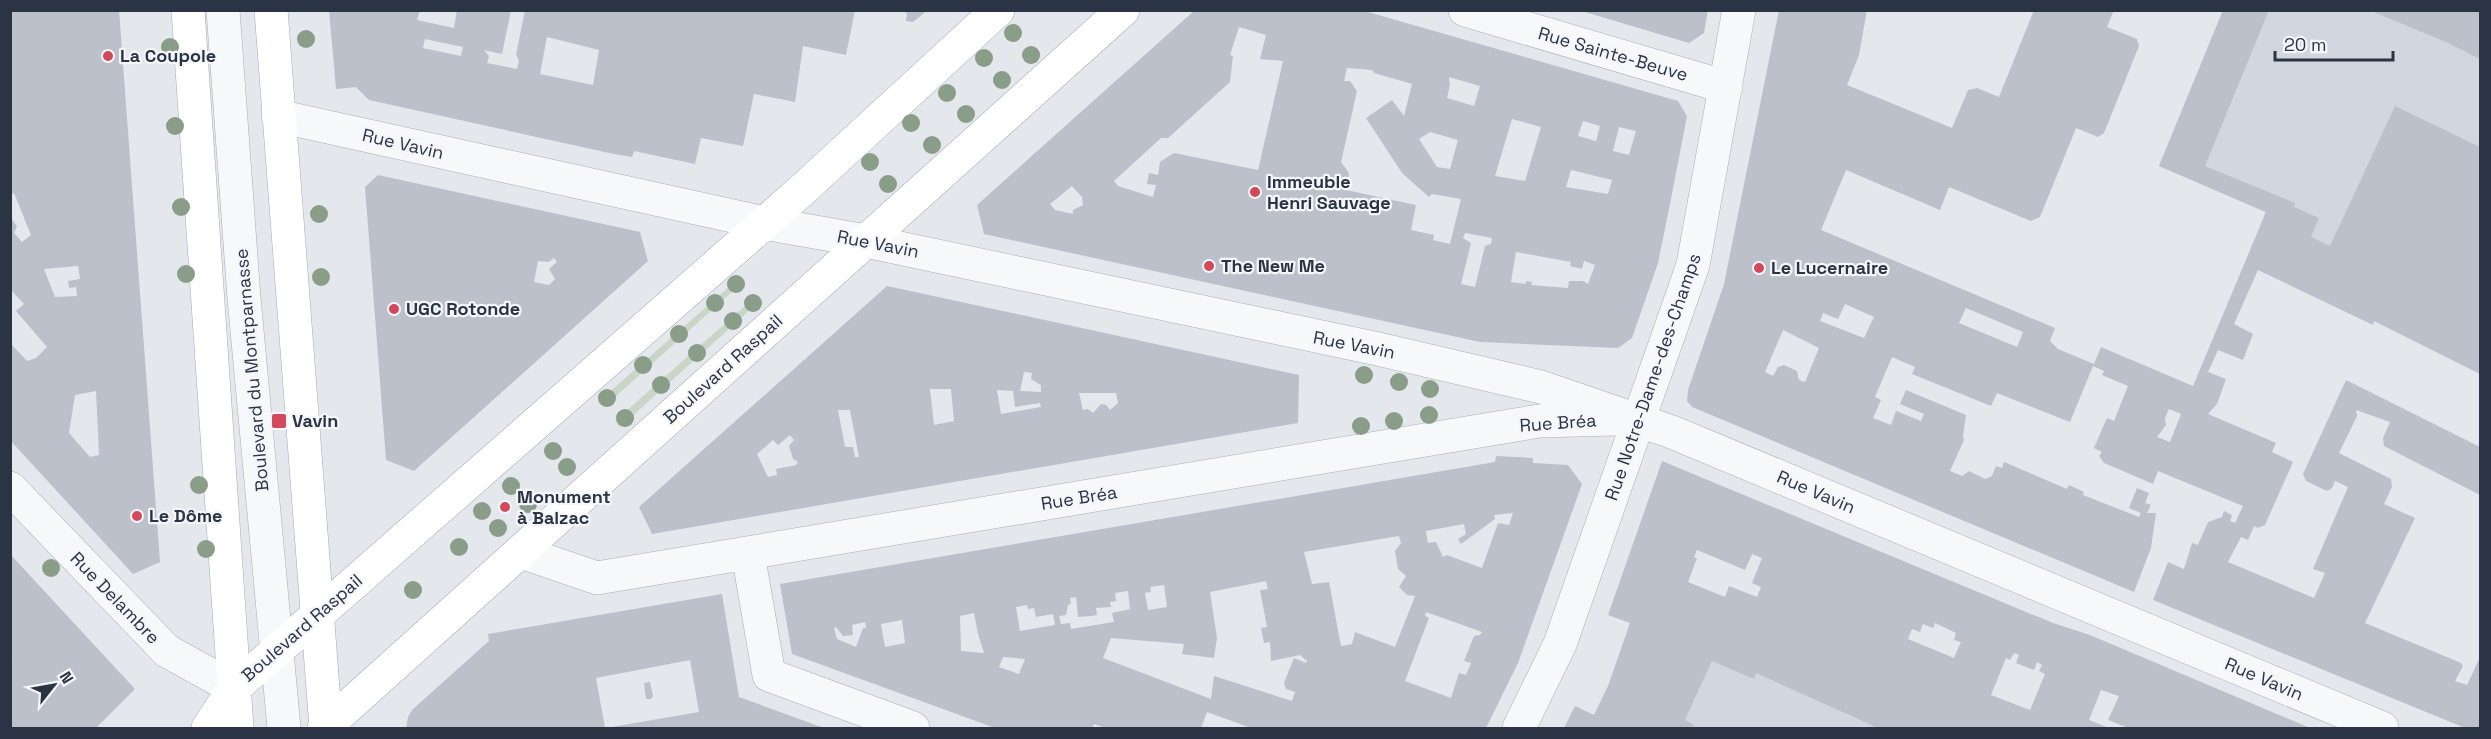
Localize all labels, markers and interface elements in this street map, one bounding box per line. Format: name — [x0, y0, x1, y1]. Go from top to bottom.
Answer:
street label: Rue Sainte-Beuve — [1536, 21, 1691, 86]
scale bar — [2275, 24, 2394, 62]
text: 20 m — [2284, 33, 2327, 56]
place label: La Coupole — [120, 44, 216, 67]
marker: La Coupole — [101, 49, 115, 63]
street label: Rue Vavin — [360, 123, 446, 164]
place label: Immeuble Henri Sauvage — [1267, 170, 1391, 214]
marker: Immeuble Henri Sauvage — [1248, 185, 1262, 199]
street label: Rue Vavin — [835, 224, 921, 263]
street label: Boulevard du Montparnasse — [229, 248, 274, 493]
street label: Rue Notre-Dame-des-Champs — [1599, 250, 1706, 503]
place label: The New Me — [1221, 254, 1325, 277]
place label: Le Lucernaire — [1771, 256, 1888, 279]
marker: The New Me — [1202, 259, 1216, 273]
marker: Le Lucernaire — [1752, 261, 1766, 275]
place label: UGC Rotonde — [406, 297, 520, 320]
marker: UGC Rotonde — [387, 302, 401, 316]
street label: Boulevard Raspail — [658, 309, 787, 428]
street label: Rue Vavin — [1311, 325, 1397, 364]
street label: Rue Bréa — [1519, 408, 1597, 437]
place label: Vavin — [292, 409, 338, 432]
marker: Vavin — [270, 412, 288, 430]
street label: Rue Vavin — [1774, 465, 1859, 518]
street label: Rue Bréa — [1039, 480, 1119, 515]
place label: Monument à Balzac — [517, 485, 611, 529]
marker: Monument à Balzac — [498, 500, 512, 514]
place label: Le Dôme — [149, 504, 222, 527]
marker: Le Dôme — [130, 509, 144, 523]
street label: Rue Delambre — [66, 547, 165, 649]
street label: Boulevard Raspail — [236, 569, 367, 687]
street label: Rue Vavin — [2222, 652, 2307, 705]
north arrow — [24, 655, 84, 715]
text: N — [55, 668, 78, 688]

